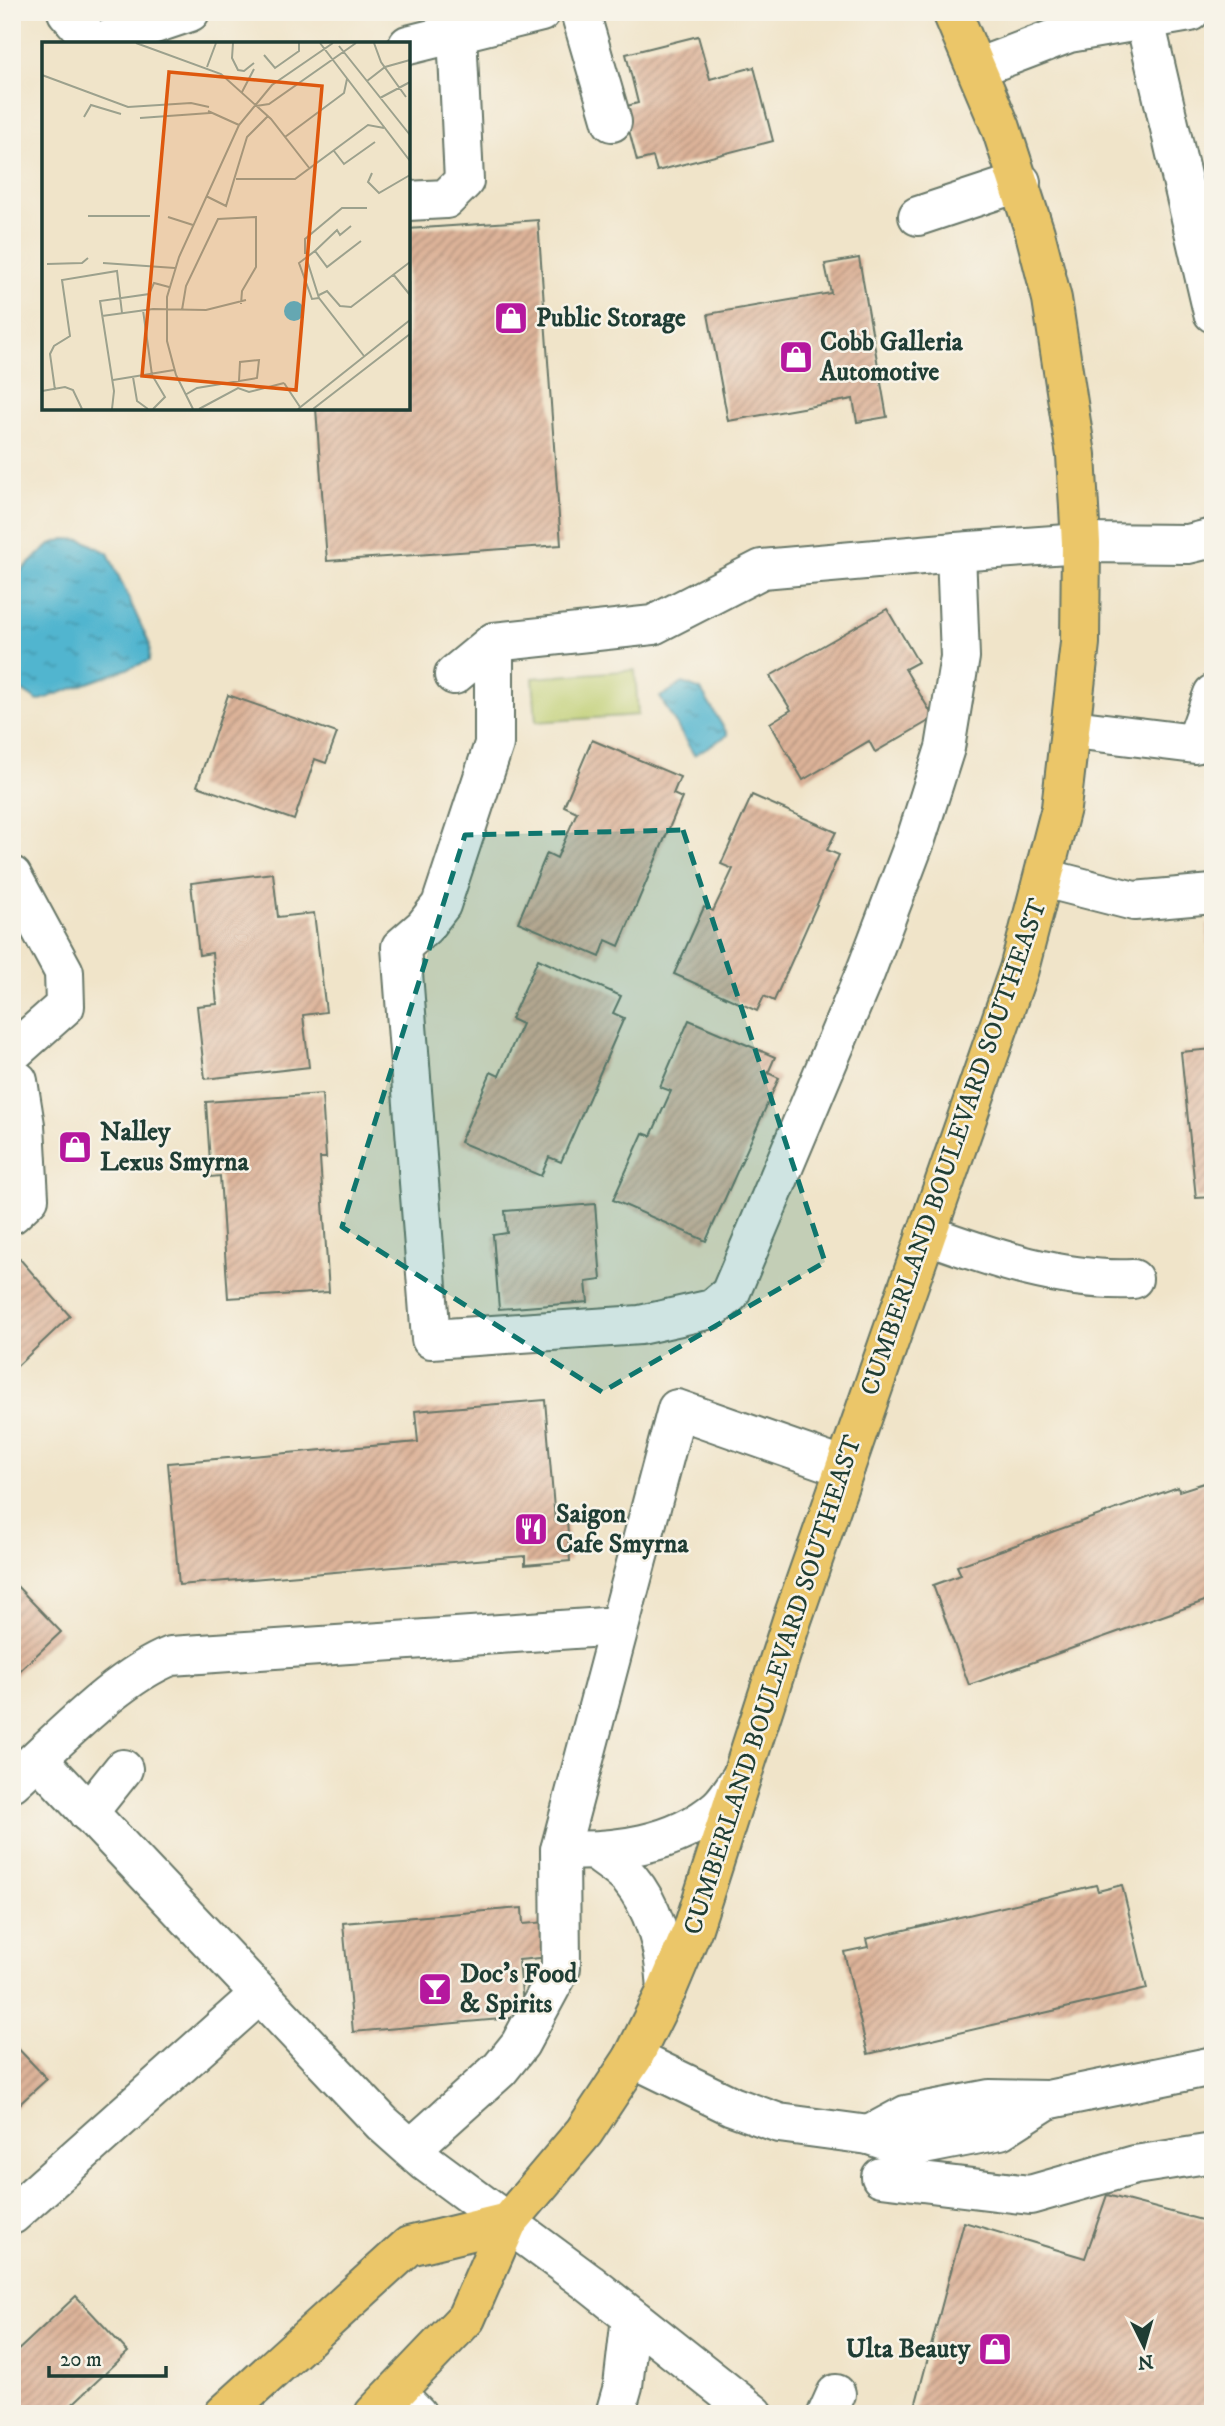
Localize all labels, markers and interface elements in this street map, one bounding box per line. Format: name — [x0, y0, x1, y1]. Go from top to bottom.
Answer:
inset map — [42, 42, 410, 410]
shop icon: Public Storage — [492, 299, 530, 337]
place label: Public Storage — [536, 302, 686, 335]
place label: Cobb Galleria Automotive — [819, 326, 964, 389]
shop icon: Cobb Galleria Automotive — [777, 338, 815, 376]
street label: CUMBERLAND BOULEVARD SOUTHEAST — [853, 894, 1055, 1400]
place label: Nalley Lexus Smyrna — [100, 1116, 250, 1179]
shop icon: Nalley Lexus Smyrna — [56, 1128, 94, 1166]
street label: CUMBERLAND BOULEVARD SOUTHEAST — [676, 1431, 870, 1939]
place label: Saigon Cafe Smyrna — [556, 1498, 689, 1561]
restaurant icon: Saigon Cafe Smyrna — [512, 1510, 550, 1548]
place label: Doc's Food & Spirits — [460, 1958, 578, 2021]
bar icon: Doc's Food & Spirits — [416, 1970, 454, 2008]
north arrow — [1110, 2310, 1180, 2380]
shop icon: Ulta Beauty — [976, 2330, 1014, 2368]
place label: Ulta Beauty — [846, 2333, 971, 2366]
scale bar — [49, 2335, 166, 2379]
text: 20 m — [60, 2347, 102, 2373]
text: N — [1136, 2349, 1154, 2374]

